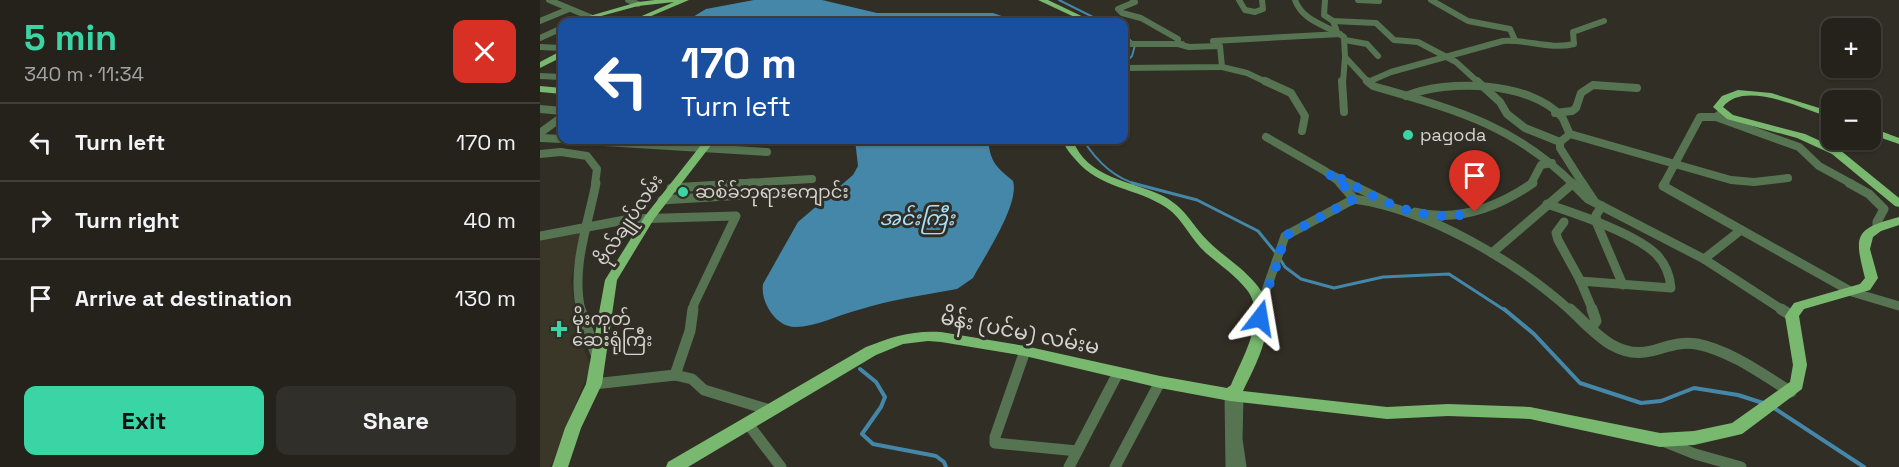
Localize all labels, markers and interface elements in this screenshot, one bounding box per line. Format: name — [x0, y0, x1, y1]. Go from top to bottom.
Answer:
text: 5 min — [24, 15, 117, 61]
map controls — [1821, 18, 1881, 150]
button: + — [1821, 18, 1881, 78]
button: close — [453, 20, 516, 83]
text: 170 m — [681, 37, 797, 90]
icon: left — [582, 42, 660, 120]
text: 340 m · 11:34 — [24, 61, 144, 87]
text: Turn left — [681, 89, 791, 124]
button: − — [1821, 90, 1881, 150]
place label: pagoda — [1420, 123, 1486, 146]
icon: left — [24, 126, 57, 159]
text: Turn left — [75, 128, 165, 156]
text: 170 m — [456, 128, 516, 156]
marker: pagoda — [1401, 128, 1415, 142]
pin — [1449, 150, 1500, 212]
icon: arrive — [1458, 159, 1491, 192]
street label: ဗိုလ်‌ချုပ်‌လမ်း — [588, 169, 671, 272]
place label: ဆစ်ခ်ဘုရားကျောင်း — [695, 179, 849, 207]
marker: ဆစ်ခ်ဘုရားကျောင်း — [676, 185, 690, 199]
icon: right — [24, 204, 57, 237]
water label: အင်းကြီး — [879, 204, 956, 235]
text: Turn right — [75, 206, 180, 234]
text: 40 m — [464, 206, 516, 234]
icon: arrive — [24, 282, 57, 315]
text: Arrive at destination — [75, 284, 292, 312]
text: 130 m — [455, 284, 516, 312]
position arrow — [1228, 286, 1292, 350]
street label: မိန်း (ပင်မ) လမ်းမ — [938, 301, 1102, 364]
place label: မိုးကုတ်‌ ‌ဆေးရုံကြီး — [572, 305, 652, 355]
marker: မိုးကုတ်‌ ‌ဆေးရုံကြီး — [550, 320, 568, 338]
button: Exit — [24, 386, 264, 455]
button: Share — [276, 386, 516, 455]

